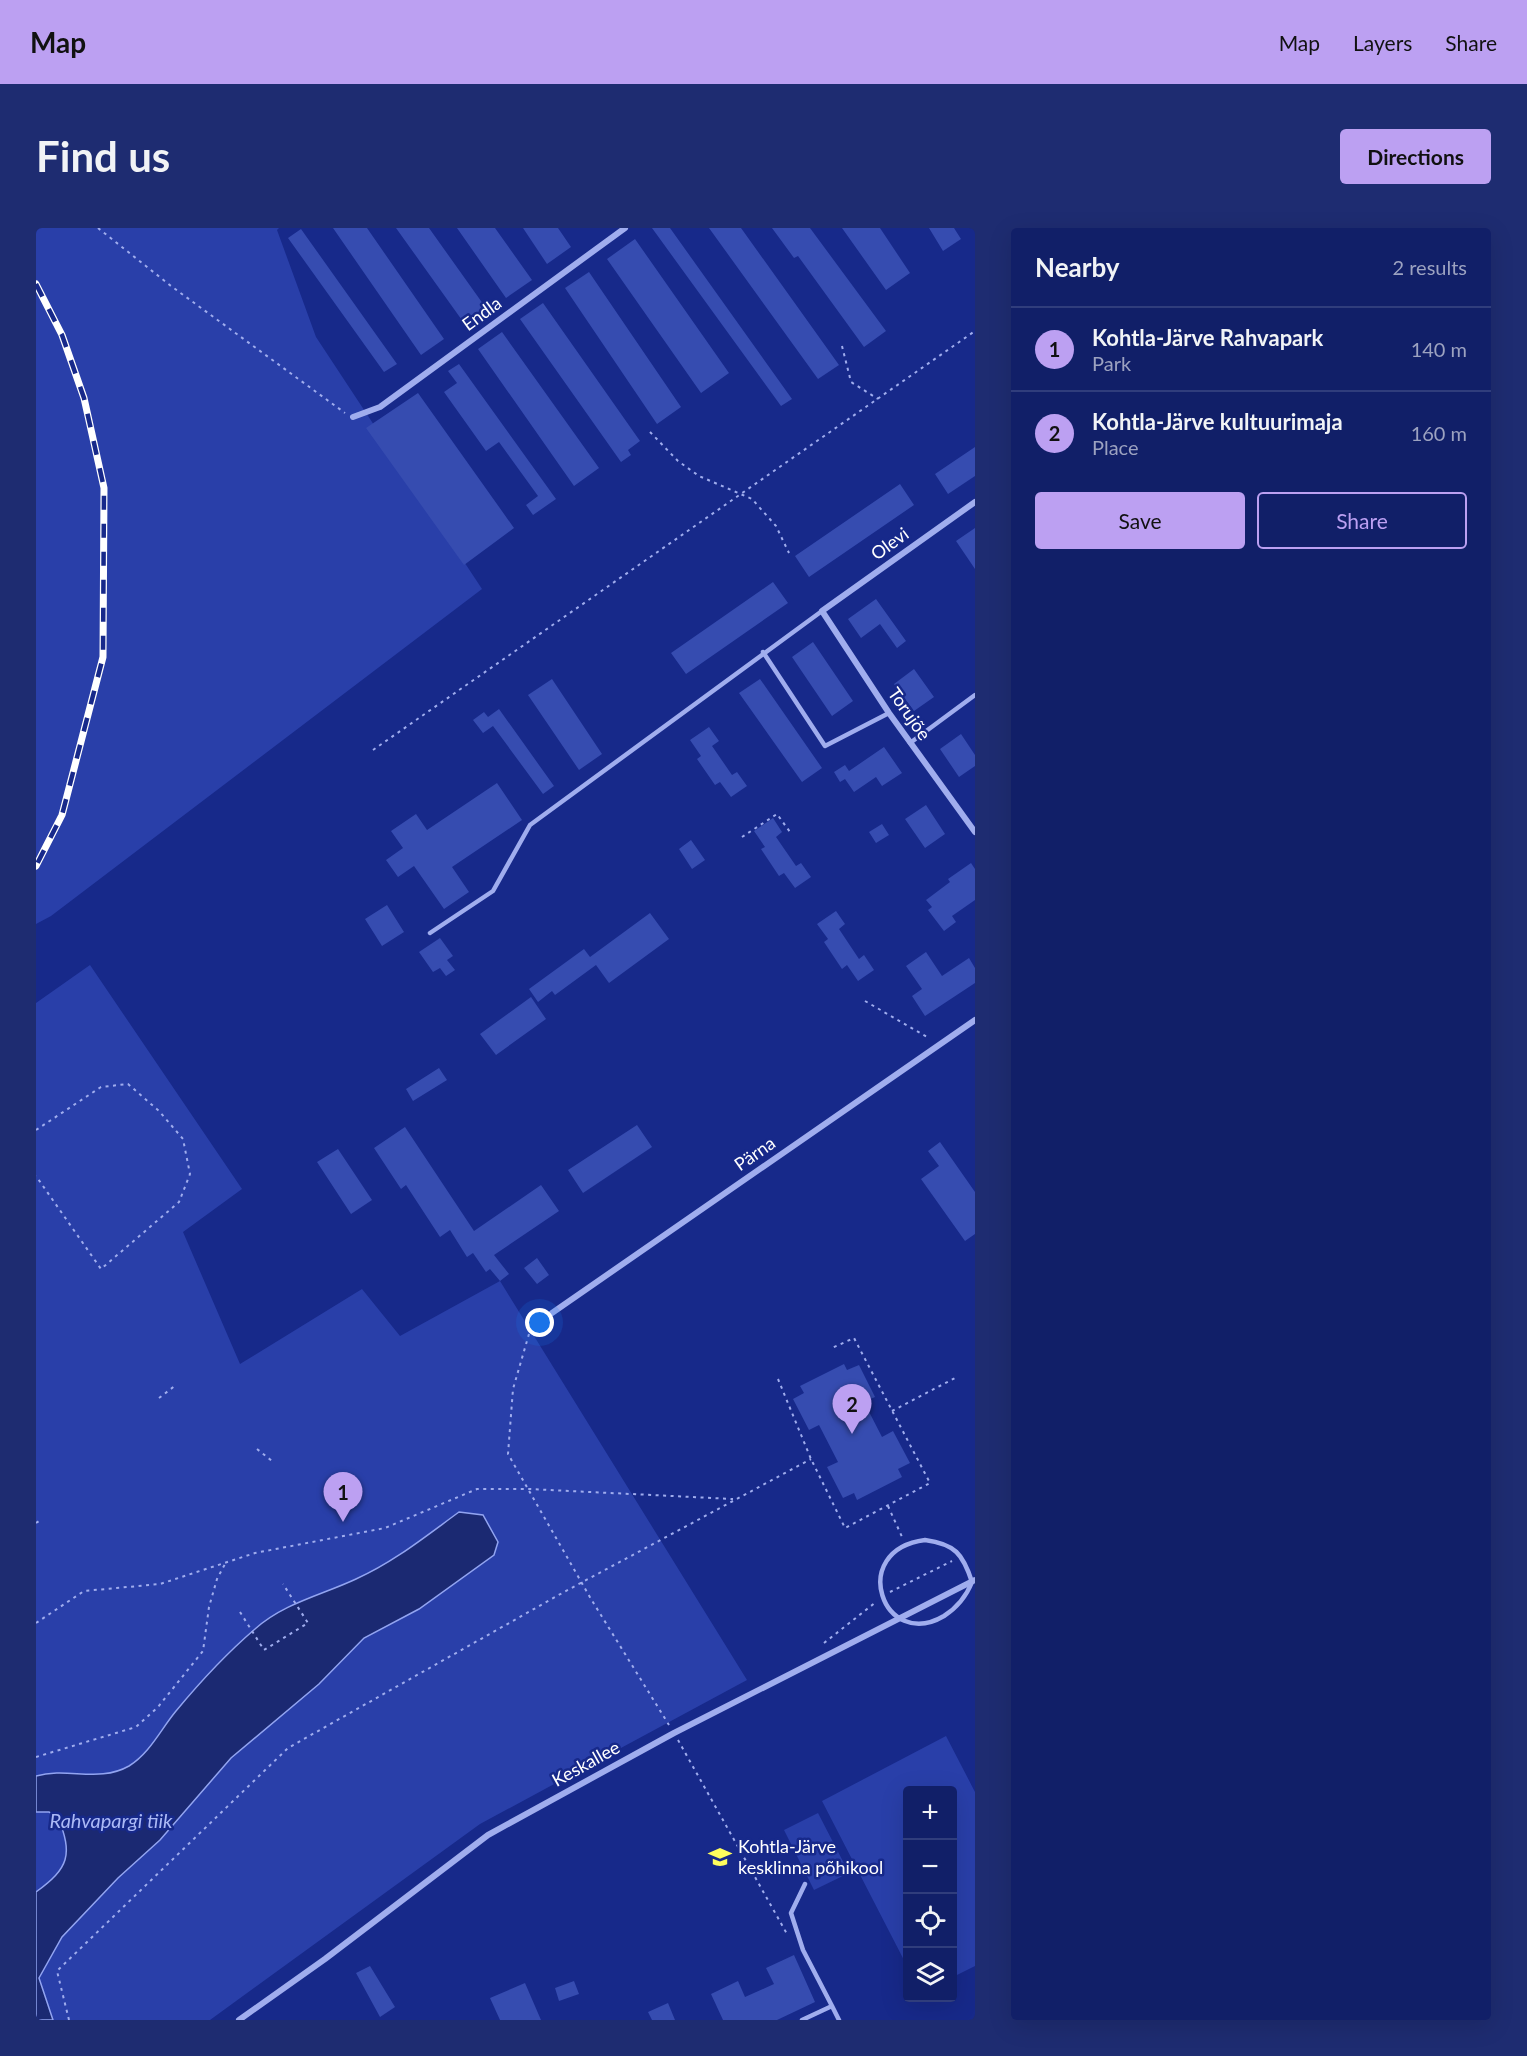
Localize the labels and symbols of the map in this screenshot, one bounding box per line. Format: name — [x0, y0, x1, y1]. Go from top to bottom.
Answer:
street label: Endla — [457, 292, 505, 335]
street label: Olevi — [866, 522, 913, 564]
street label: Torujõe — [884, 683, 936, 744]
street label: Pärna — [730, 1131, 779, 1175]
your location — [525, 1308, 554, 1337]
pin: 2 — [832, 1384, 872, 1434]
pin: 1 — [324, 1472, 362, 1522]
street label: Keskallee — [548, 1736, 623, 1791]
water label: Rahvapargi tiik — [49, 1808, 173, 1832]
place label: Kohtla-Järve kesklinna põhikool — [738, 1835, 883, 1878]
school or university icon: Kohtla-Järve kesklinna põhikool — [707, 1844, 733, 1870]

